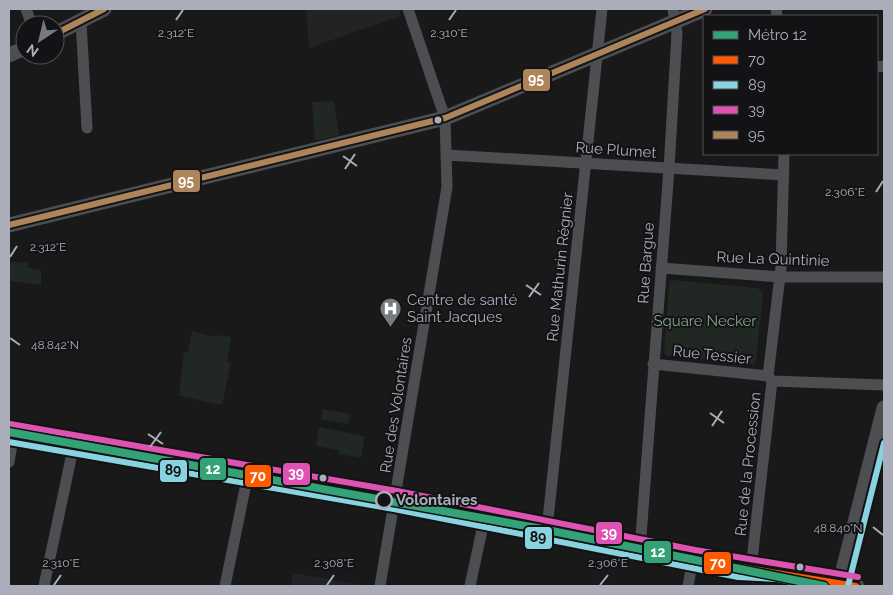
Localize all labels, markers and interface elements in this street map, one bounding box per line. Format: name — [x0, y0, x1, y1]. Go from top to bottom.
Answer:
north arrow — [15, 15, 65, 65]
legend — [703, 15, 878, 155]
text: 2.312°E — [158, 26, 194, 40]
text: 2.310°E — [430, 26, 468, 40]
text: Métro 12 — [748, 26, 807, 44]
text: N — [24, 41, 42, 60]
text: 70 — [748, 51, 765, 69]
line badge: 95 — [522, 68, 551, 92]
text: 95 — [528, 71, 544, 87]
text: 89 — [748, 76, 766, 94]
text: 39 — [748, 101, 765, 119]
unlabelled marker — [433, 115, 443, 125]
text: 95 — [748, 126, 765, 144]
street label: Rue Plumet — [575, 138, 657, 162]
line badge: 95 — [172, 169, 201, 193]
text: 95 — [178, 173, 194, 189]
text: 2.306°E — [825, 185, 865, 199]
street label: Rue Mathurin Régnier — [543, 191, 577, 342]
street label: Rue Bargue — [634, 222, 658, 304]
text: 2.312°E — [30, 240, 66, 254]
street label: Rue La Quintinie — [716, 248, 830, 270]
place label: Centre de santé Saint Jacques — [407, 291, 517, 326]
hospital icon: Centre de santé Saint Jacques — [379, 297, 403, 328]
park label: Square Necker — [653, 312, 757, 330]
street label: Rue des Volontaires — [376, 336, 416, 474]
text: 48.842°N — [31, 338, 79, 352]
street label: Rue Tessier — [672, 342, 753, 368]
street label: Rue de la Procession — [731, 391, 765, 537]
line badge: 12 — [199, 457, 227, 481]
line badge: 89 — [159, 459, 188, 483]
text: 12 — [206, 461, 221, 477]
text: 89 — [165, 462, 181, 478]
line badge: 39 — [282, 462, 311, 486]
line badge: 70 — [244, 464, 272, 488]
text: 39 — [288, 465, 304, 481]
text: 70 — [250, 468, 266, 484]
unlabelled marker — [318, 473, 328, 483]
marker: Volontaires — [375, 491, 393, 509]
place label: Volontaires — [396, 491, 477, 509]
line badge: 39 — [595, 521, 623, 545]
text: 48.840°N — [813, 521, 863, 535]
text: 39 — [601, 525, 617, 541]
line badge: 89 — [524, 526, 553, 550]
text: 89 — [530, 529, 546, 545]
line badge: 12 — [643, 540, 672, 564]
text: 12 — [651, 544, 666, 560]
line badge: 70 — [703, 551, 732, 575]
text: 70 — [710, 555, 726, 571]
text: 2.310°E — [42, 556, 80, 570]
text: 2.308°E — [314, 556, 354, 570]
text: 2.306°E — [588, 556, 628, 570]
unlabelled marker — [795, 562, 805, 572]

